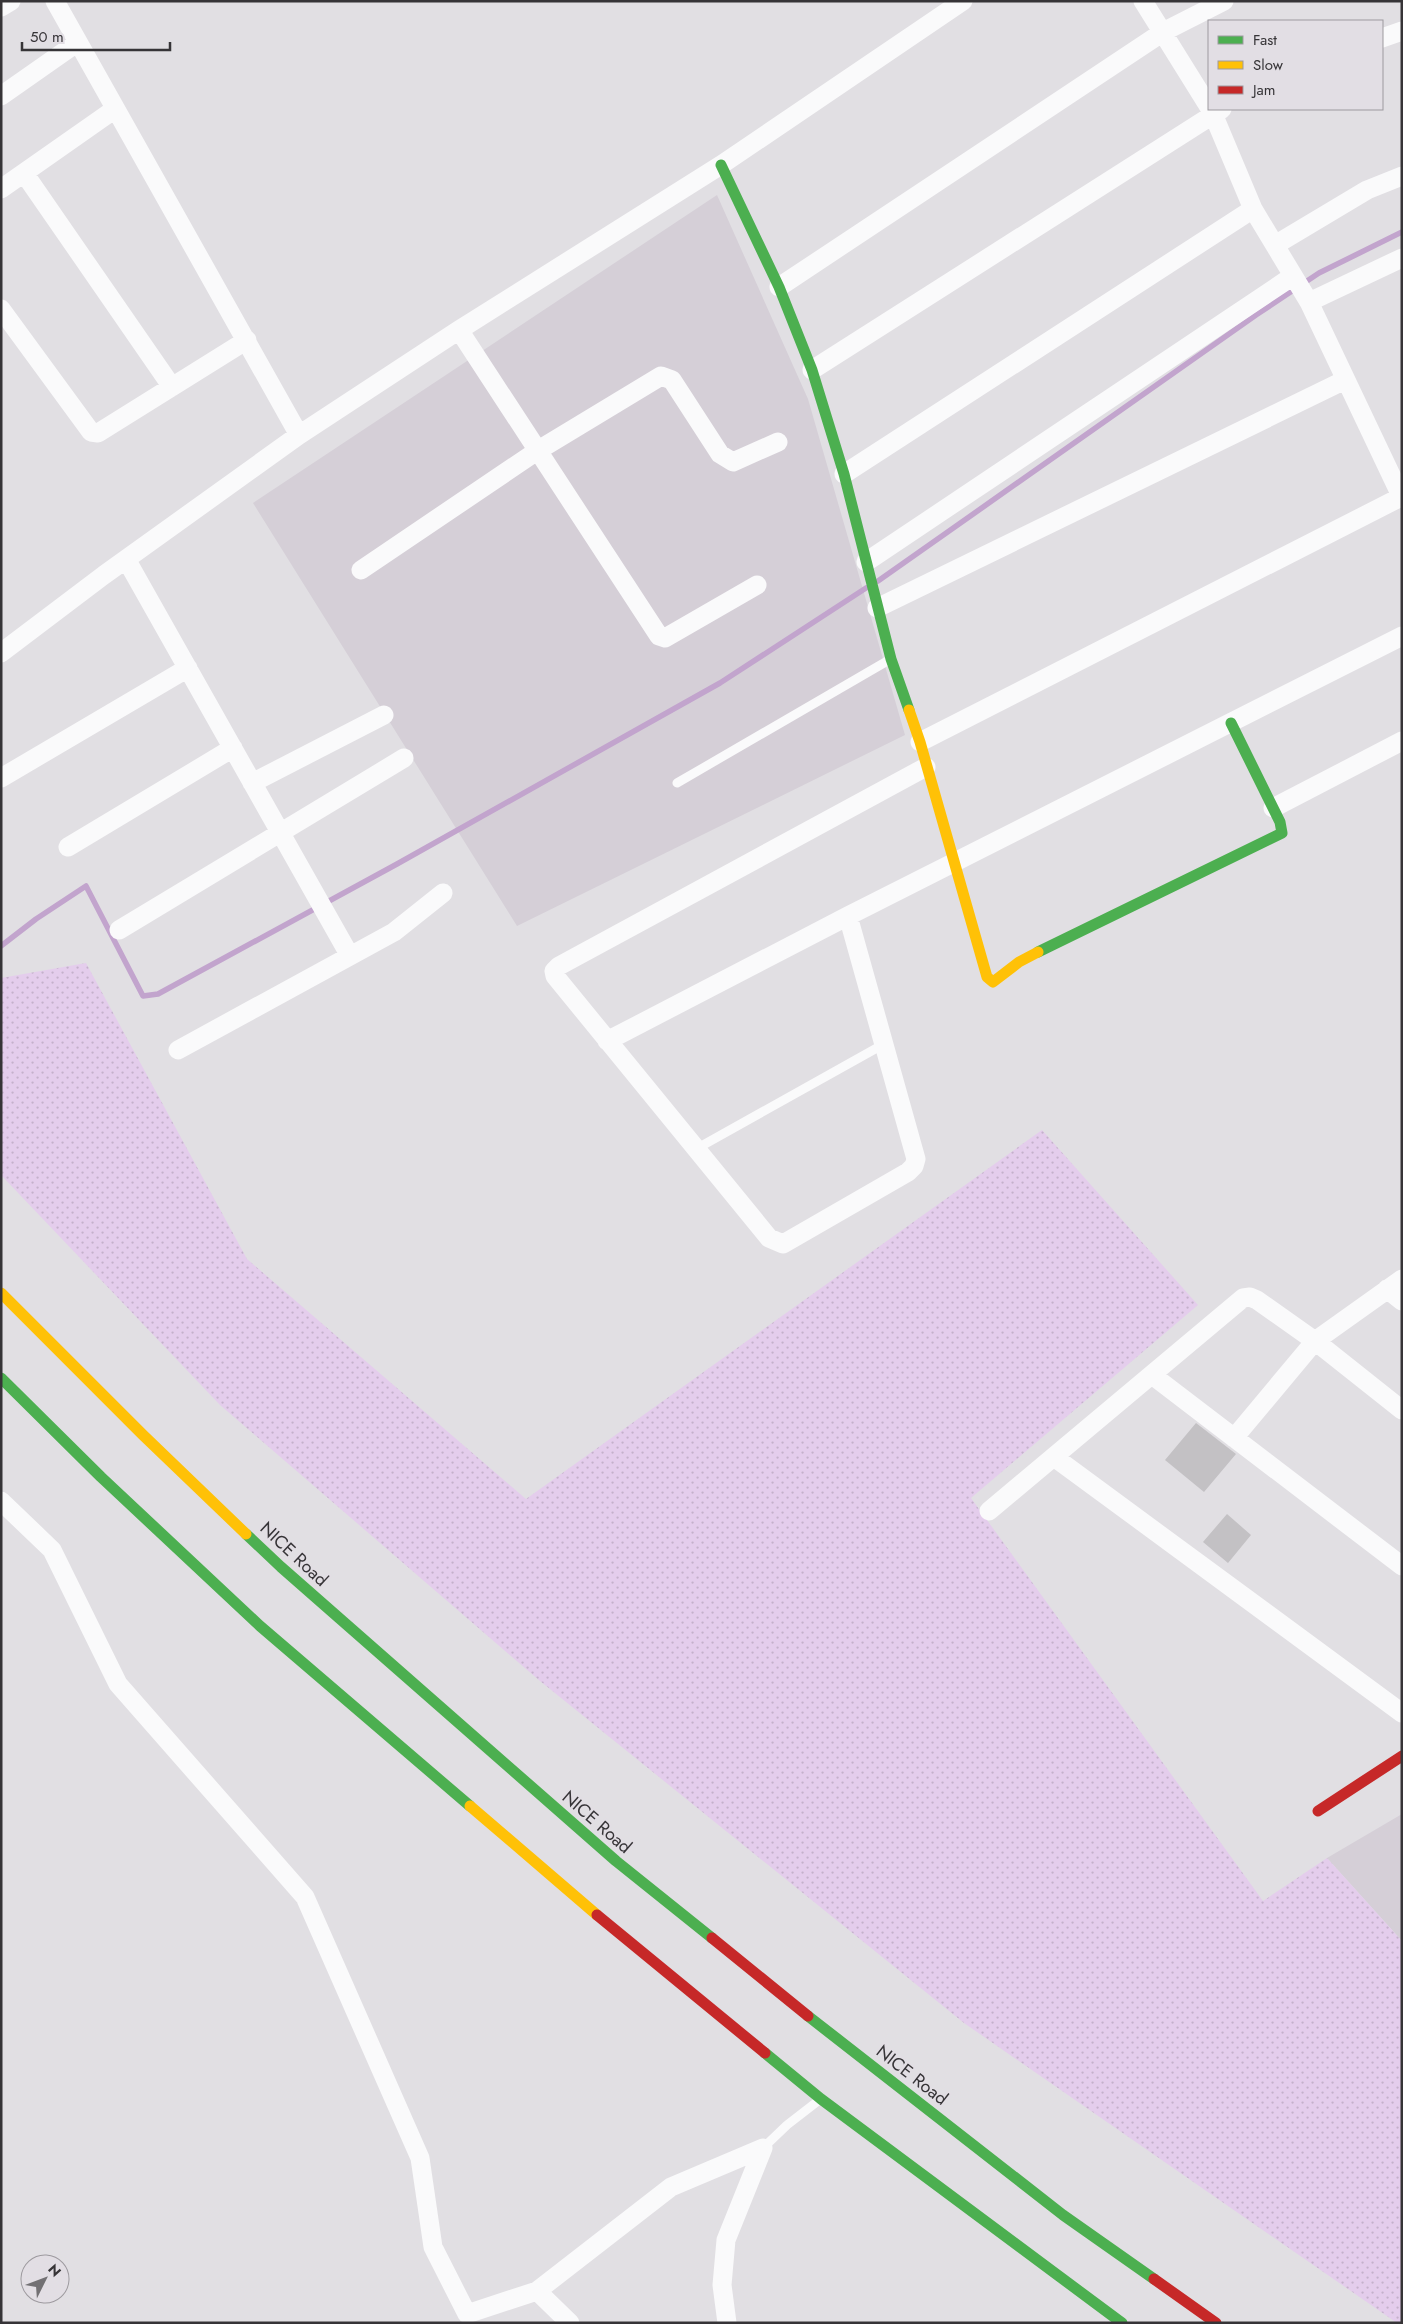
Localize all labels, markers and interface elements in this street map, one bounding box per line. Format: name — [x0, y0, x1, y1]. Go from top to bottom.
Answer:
scale bar — [22, 20, 170, 52]
legend — [1208, 20, 1383, 110]
text: 50 m — [30, 26, 64, 48]
text: Fast — [1253, 29, 1277, 51]
text: Slow — [1253, 54, 1284, 76]
text: Jam — [1251, 79, 1276, 101]
street label: NICE Road — [254, 1516, 334, 1592]
street label: NICE Road — [556, 1784, 638, 1860]
street label: NICE Road — [871, 2039, 953, 2111]
north arrow — [20, 2254, 70, 2304]
text: N — [44, 2259, 66, 2281]

